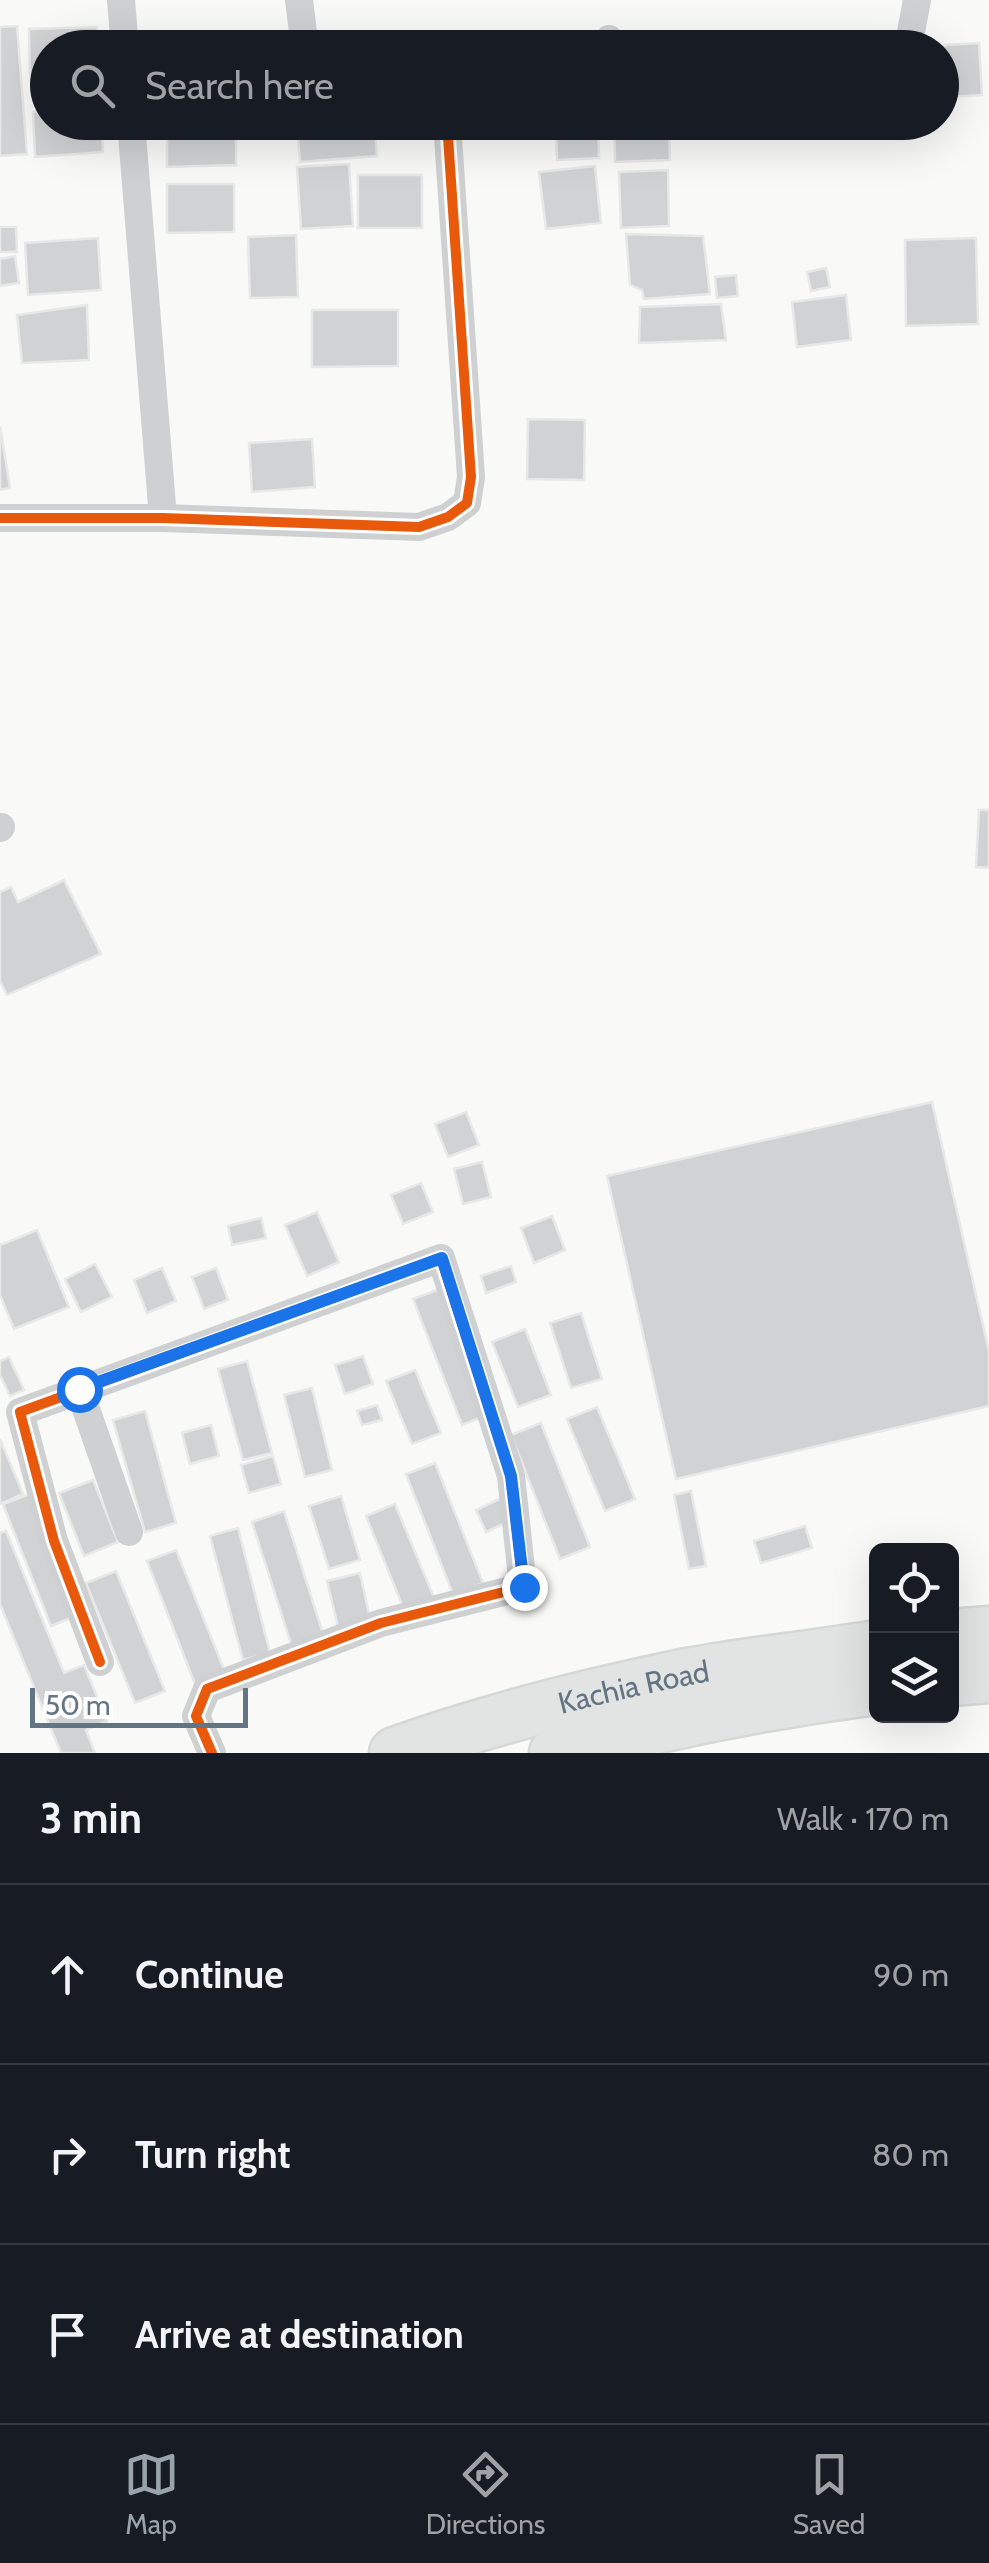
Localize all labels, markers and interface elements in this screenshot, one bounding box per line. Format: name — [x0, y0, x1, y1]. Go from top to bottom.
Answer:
search box — [30, 30, 959, 140]
icon: search — [65, 58, 120, 113]
text: Search here — [145, 62, 334, 109]
route start — [57, 1367, 103, 1413]
map controls — [869, 1543, 959, 1723]
button: locate — [869, 1543, 959, 1633]
route end — [502, 1565, 548, 1611]
button: layers — [869, 1633, 959, 1723]
street label: Kachia Road — [554, 1652, 712, 1721]
scale bar — [30, 1683, 248, 1728]
text: 50 m — [45, 1688, 111, 1722]
text: 3 min — [40, 1792, 142, 1844]
text: Walk · 170 m — [777, 1799, 949, 1838]
icon: ahead — [40, 1947, 95, 2002]
text: Continue — [135, 1951, 284, 1998]
text: 90 m — [873, 1955, 949, 1994]
icon: right — [40, 2127, 95, 2182]
text: Turn right — [135, 2131, 291, 2178]
text: 80 m — [872, 2135, 949, 2174]
icon: arrive — [40, 2307, 95, 2362]
text: Arrive at destination — [135, 2311, 464, 2358]
tab: Map — [124, 2447, 179, 2541]
tab: Directions — [426, 2447, 545, 2541]
tab: Saved — [793, 2447, 865, 2541]

